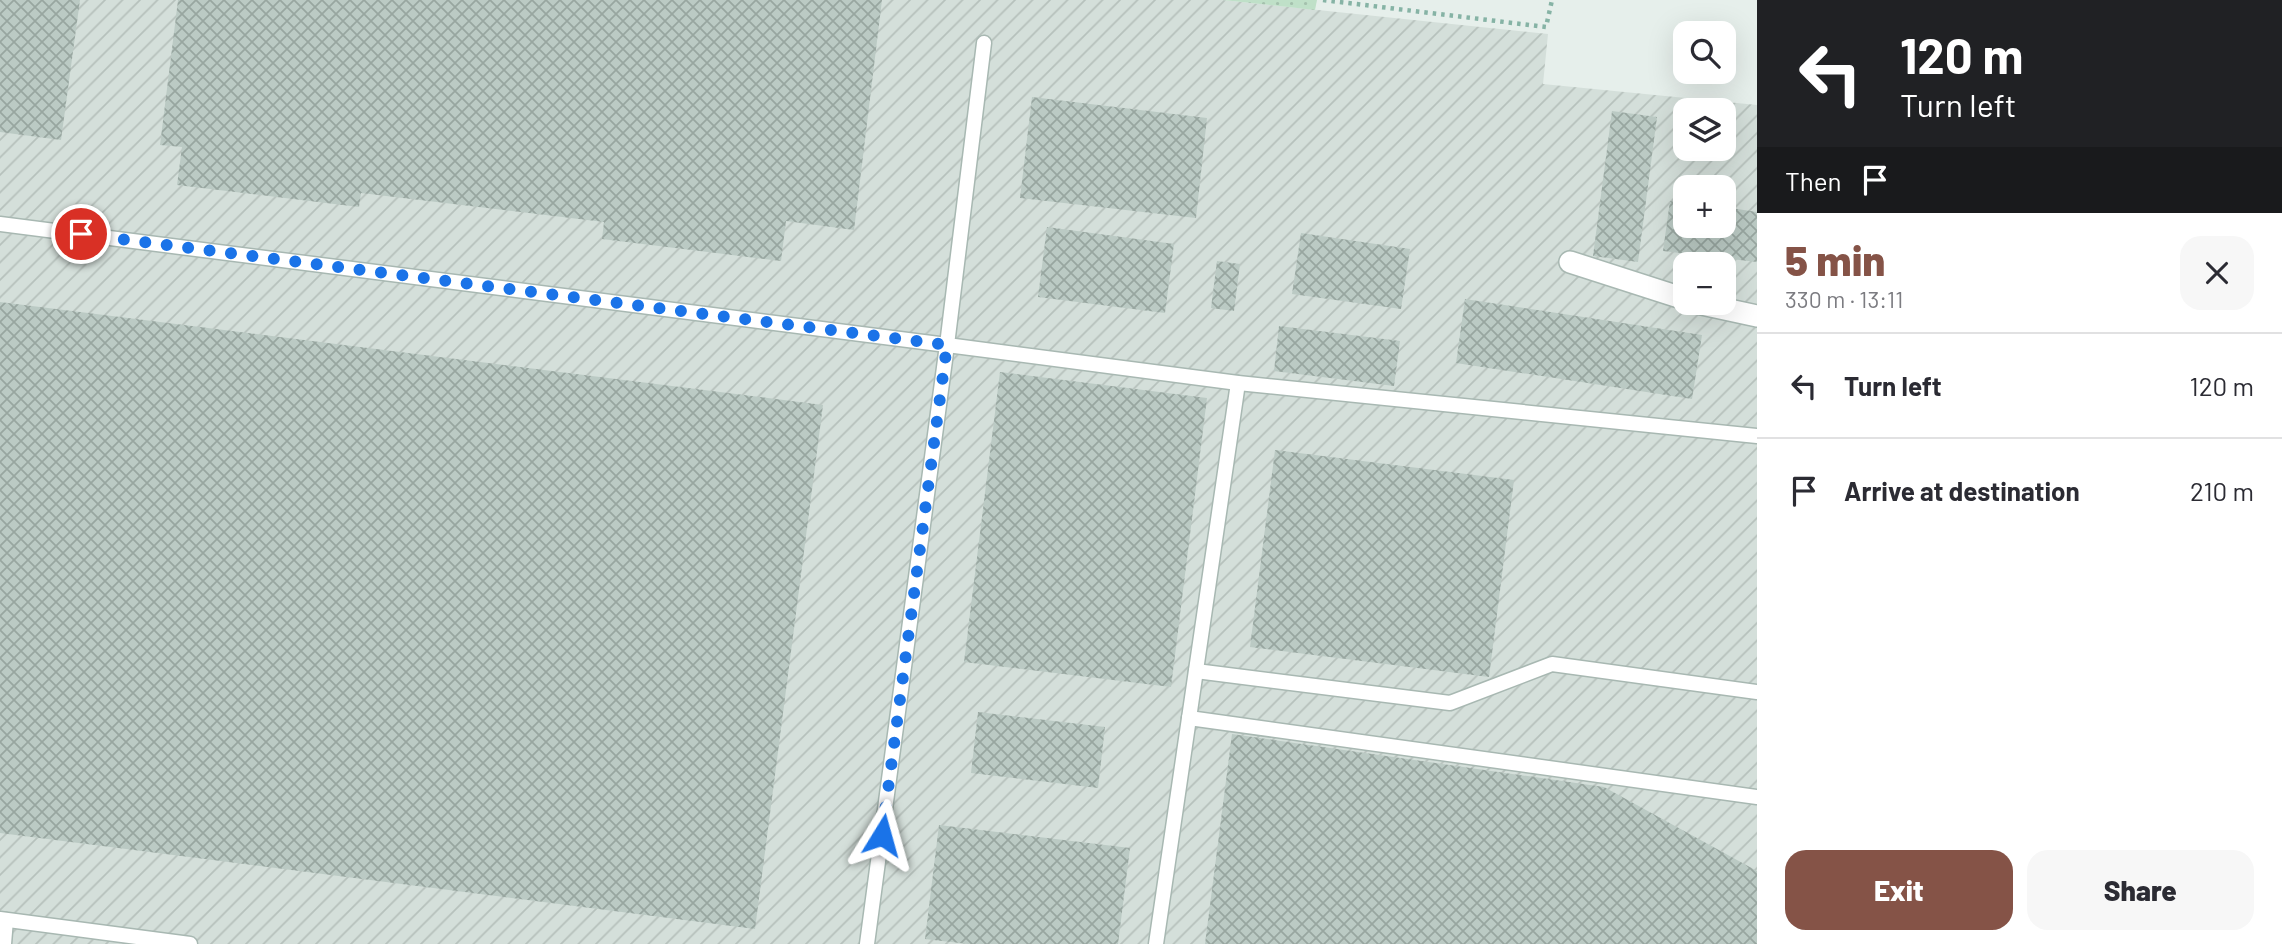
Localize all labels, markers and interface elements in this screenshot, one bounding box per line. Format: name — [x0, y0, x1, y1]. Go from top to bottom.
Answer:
map controls — [1673, 21, 1736, 315]
button: search — [1673, 21, 1736, 84]
text: 120 m — [1900, 25, 2023, 84]
icon: left — [1785, 28, 1876, 119]
text: Turn left — [1900, 85, 2017, 123]
button: layers — [1673, 98, 1736, 161]
icon: arrive — [1856, 161, 1894, 199]
text: Then — [1785, 165, 1842, 196]
button: + — [1673, 175, 1736, 238]
pin — [51, 204, 111, 264]
icon: arrive — [62, 215, 100, 253]
text: 5 min — [1785, 234, 1885, 284]
button: close — [2180, 236, 2254, 310]
button: − — [1673, 252, 1736, 315]
text: 330 m · 13:11 — [1785, 285, 1903, 313]
icon: left — [1785, 367, 1823, 405]
text: Turn left — [1844, 370, 1942, 401]
text: 120 m — [2190, 370, 2254, 401]
icon: arrive — [1785, 472, 1823, 510]
text: Arrive at destination — [1844, 475, 2080, 506]
text: 210 m — [2190, 475, 2254, 506]
position arrow — [845, 798, 919, 872]
button: Exit — [1785, 850, 2013, 930]
button: Share — [2027, 850, 2254, 930]

